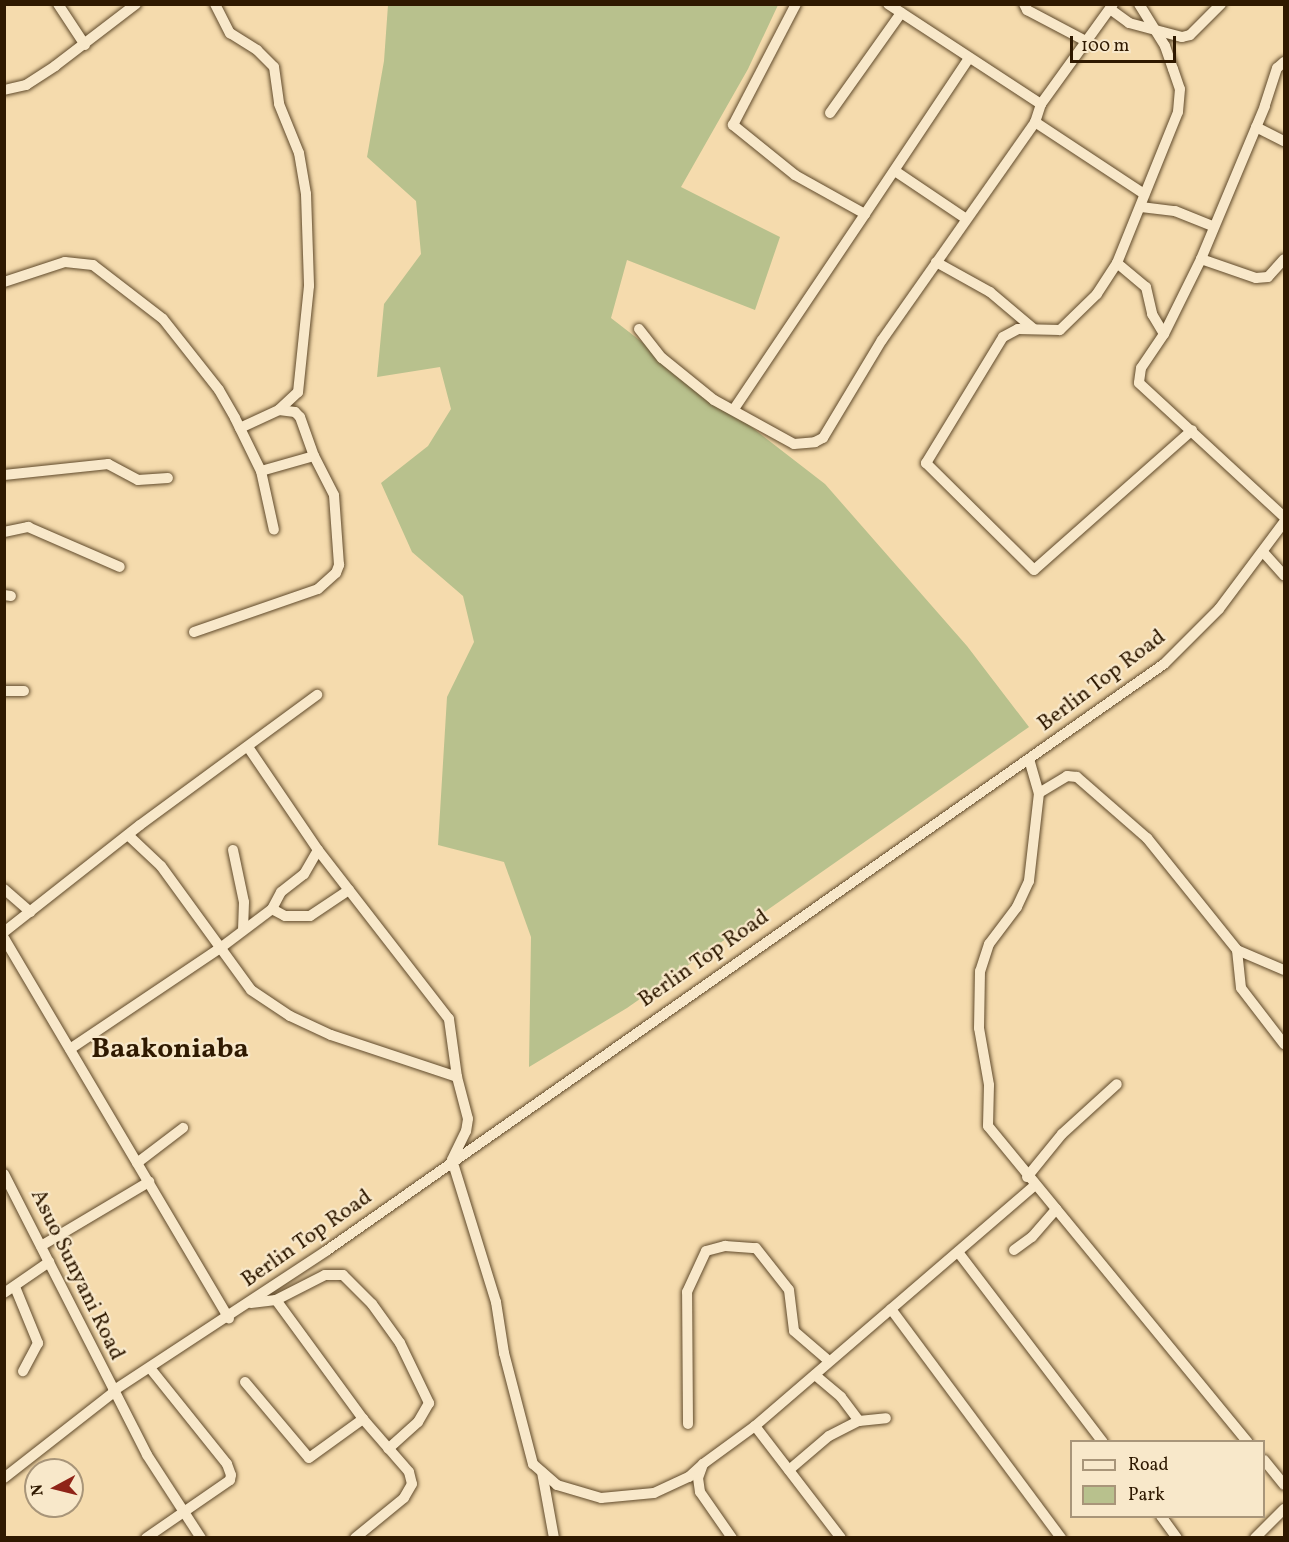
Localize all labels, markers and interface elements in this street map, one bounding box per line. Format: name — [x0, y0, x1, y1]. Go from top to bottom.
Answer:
scale bar — [1073, 24, 1180, 62]
text: 100 m — [1081, 34, 1130, 59]
street label: Berlin Top Road — [1033, 624, 1171, 738]
street label: Berlin Top Road — [633, 904, 775, 1014]
district label: Baakoniaba — [91, 1033, 249, 1067]
street label: Berlin Top Road — [236, 1184, 378, 1294]
street label: Asuo Sunyani Road — [24, 1185, 130, 1365]
legend — [1070, 1440, 1265, 1518]
text: Road — [1128, 1453, 1169, 1478]
north arrow — [24, 1458, 84, 1518]
text: N — [26, 1483, 50, 1497]
text: Park — [1128, 1483, 1165, 1508]

